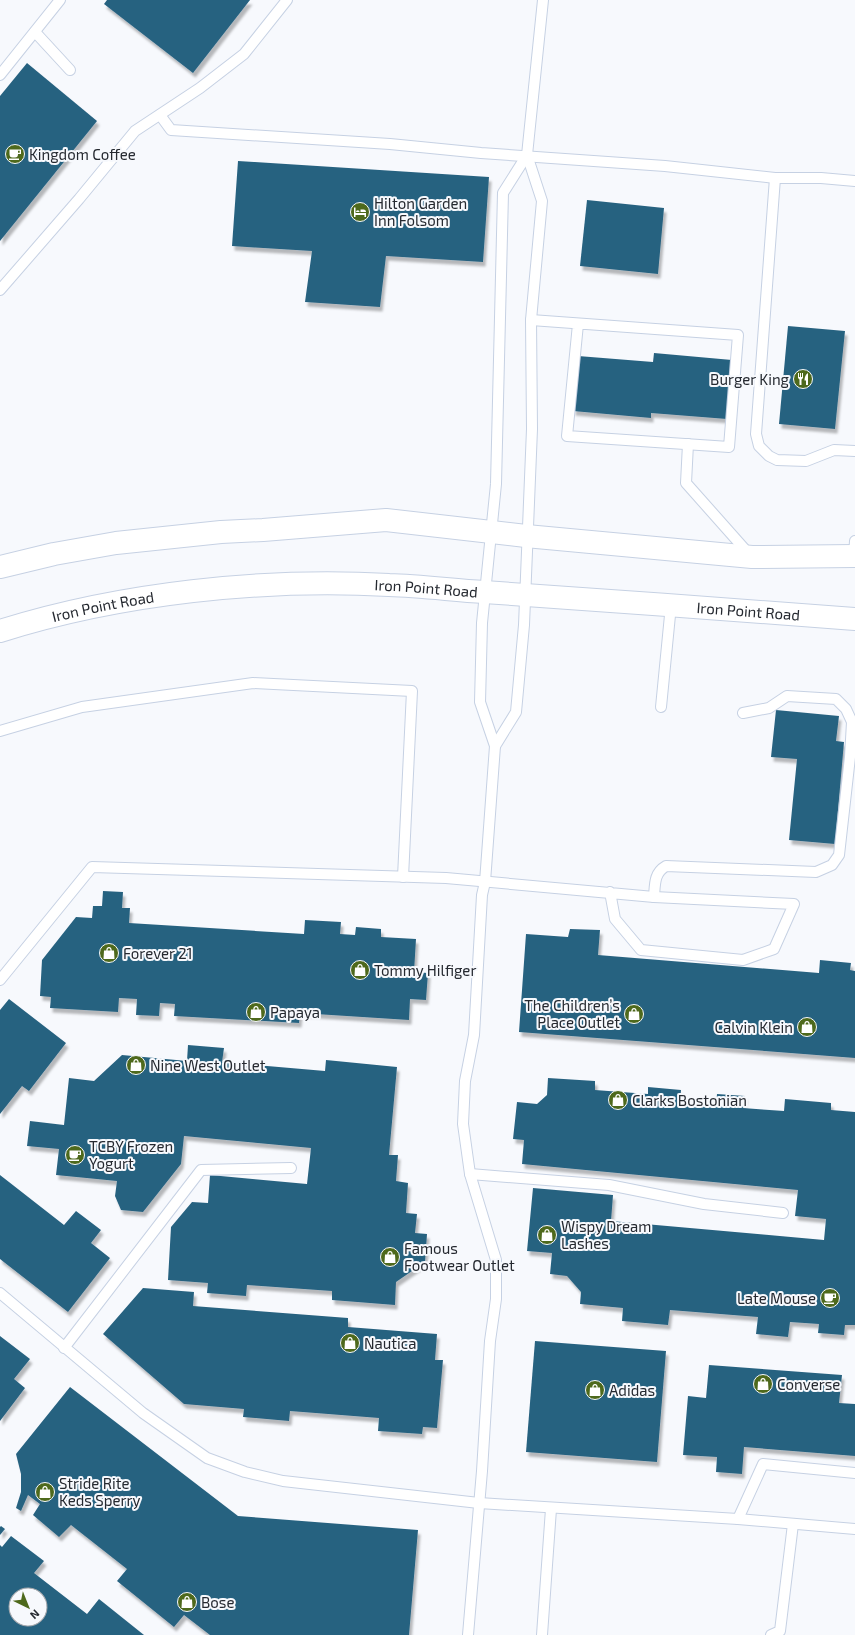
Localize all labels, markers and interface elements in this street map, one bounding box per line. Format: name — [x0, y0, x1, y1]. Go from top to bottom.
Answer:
cafe icon: Kingdom Coffee — [4, 143, 26, 165]
place label: Kingdom Coffee — [29, 145, 136, 163]
place label: Hilton Garden Inn Folsom — [374, 194, 467, 229]
hotel icon: Hilton Garden Inn Folsom — [349, 201, 371, 223]
restaurant icon: Burger King — [792, 368, 814, 390]
place label: Burger King — [710, 370, 790, 388]
street label: Iron Point Road — [374, 575, 479, 601]
street label: Iron Point Road — [50, 587, 155, 625]
street label: Iron Point Road — [696, 598, 801, 624]
shop icon: Forever 21 — [98, 942, 120, 964]
place label: Forever 21 — [123, 944, 193, 962]
shop icon: Tommy Hilfiger — [349, 959, 371, 981]
place label: Tommy Hilfiger — [374, 961, 476, 979]
place label: The Children’s Place Outlet — [524, 996, 620, 1031]
shop icon: Papaya — [245, 1001, 267, 1023]
place label: Papaya — [270, 1003, 320, 1021]
shop icon: The Children’s Place Outlet — [623, 1003, 645, 1025]
shop icon: Calvin Klein — [796, 1016, 818, 1038]
place label: Calvin Klein — [715, 1018, 793, 1036]
shop icon: Nine West Outlet — [125, 1054, 147, 1076]
place label: Nine West Outlet — [150, 1056, 266, 1074]
shop icon: Clarks Bostonian — [607, 1089, 629, 1111]
place label: Clarks Bostonian — [632, 1091, 747, 1109]
place label: TCBY Frozen Yogurt — [89, 1137, 173, 1172]
cafe icon: TCBY Frozen Yogurt — [64, 1144, 86, 1166]
place label: Wispy Dream Lashes — [561, 1217, 651, 1252]
shop icon: Wispy Dream Lashes — [536, 1224, 558, 1246]
place label: Famous Footwear Outlet — [404, 1239, 515, 1274]
shop icon: Famous Footwear Outlet — [379, 1246, 401, 1268]
cafe icon: Late Mouse — [819, 1287, 841, 1309]
place label: Late Mouse — [737, 1289, 816, 1307]
shop icon: Nautica — [339, 1332, 361, 1354]
place label: Nautica — [364, 1334, 416, 1352]
shop icon: Converse — [752, 1373, 774, 1395]
place label: Converse — [777, 1375, 840, 1393]
shop icon: Adidas — [584, 1379, 606, 1401]
place label: Adidas — [609, 1381, 655, 1399]
place label: Stride Rite Keds Sperry — [59, 1474, 140, 1509]
shop icon: Stride Rite Keds Sperry — [34, 1481, 56, 1503]
north arrow — [8, 1587, 48, 1627]
shop icon: Bose — [176, 1591, 198, 1613]
place label: Bose — [201, 1593, 235, 1611]
text: N — [28, 1607, 43, 1622]

